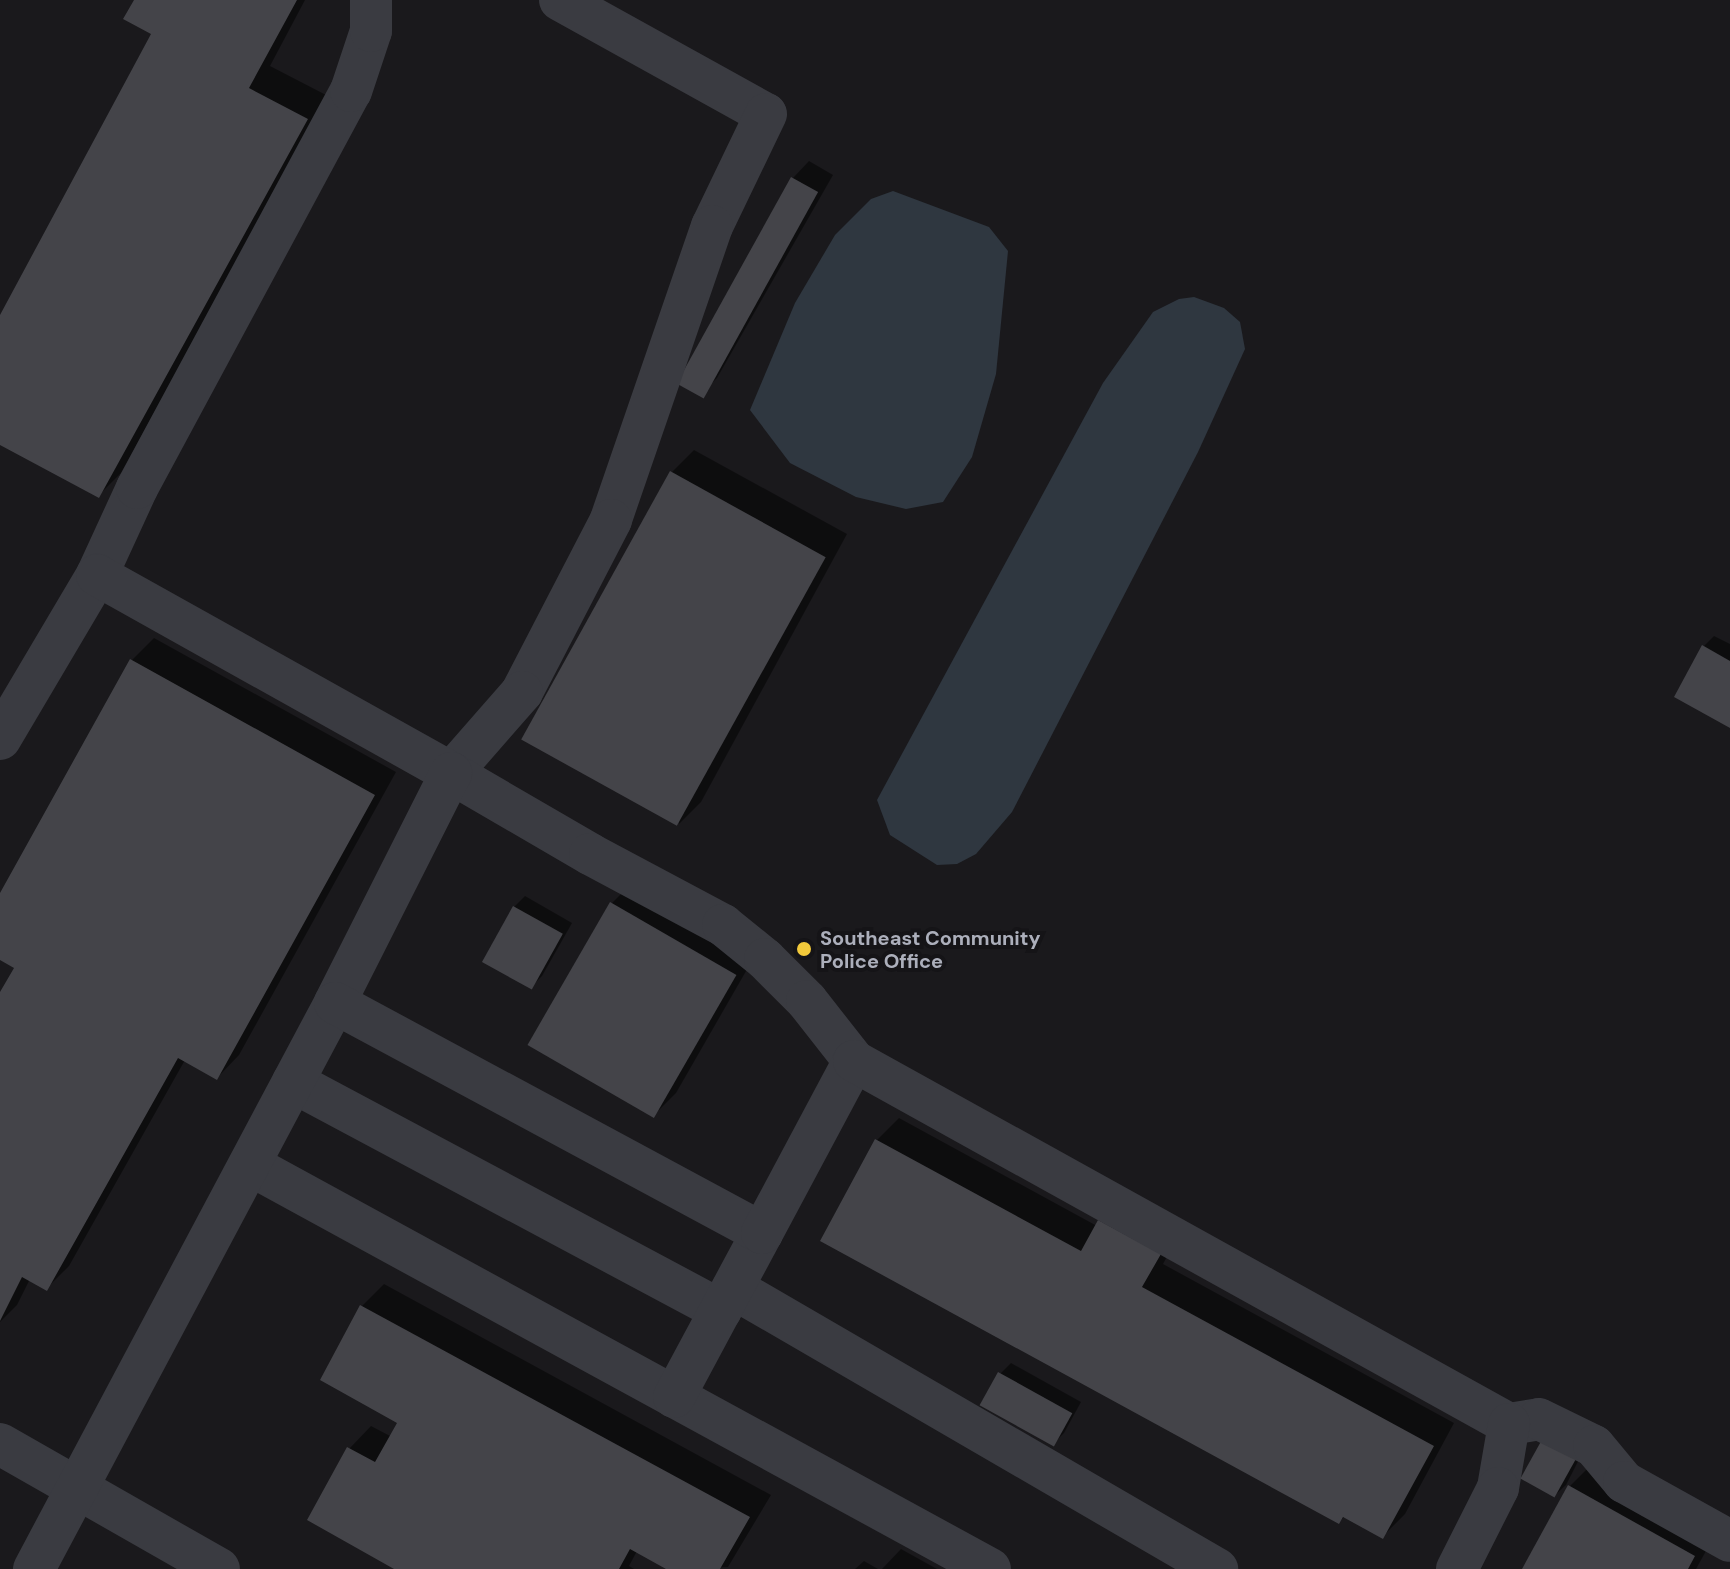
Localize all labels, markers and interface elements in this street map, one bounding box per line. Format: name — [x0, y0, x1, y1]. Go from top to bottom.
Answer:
place label: Southeast Community Police Office — [820, 926, 1041, 973]
marker: Southeast Community Police Office — [795, 940, 813, 958]

